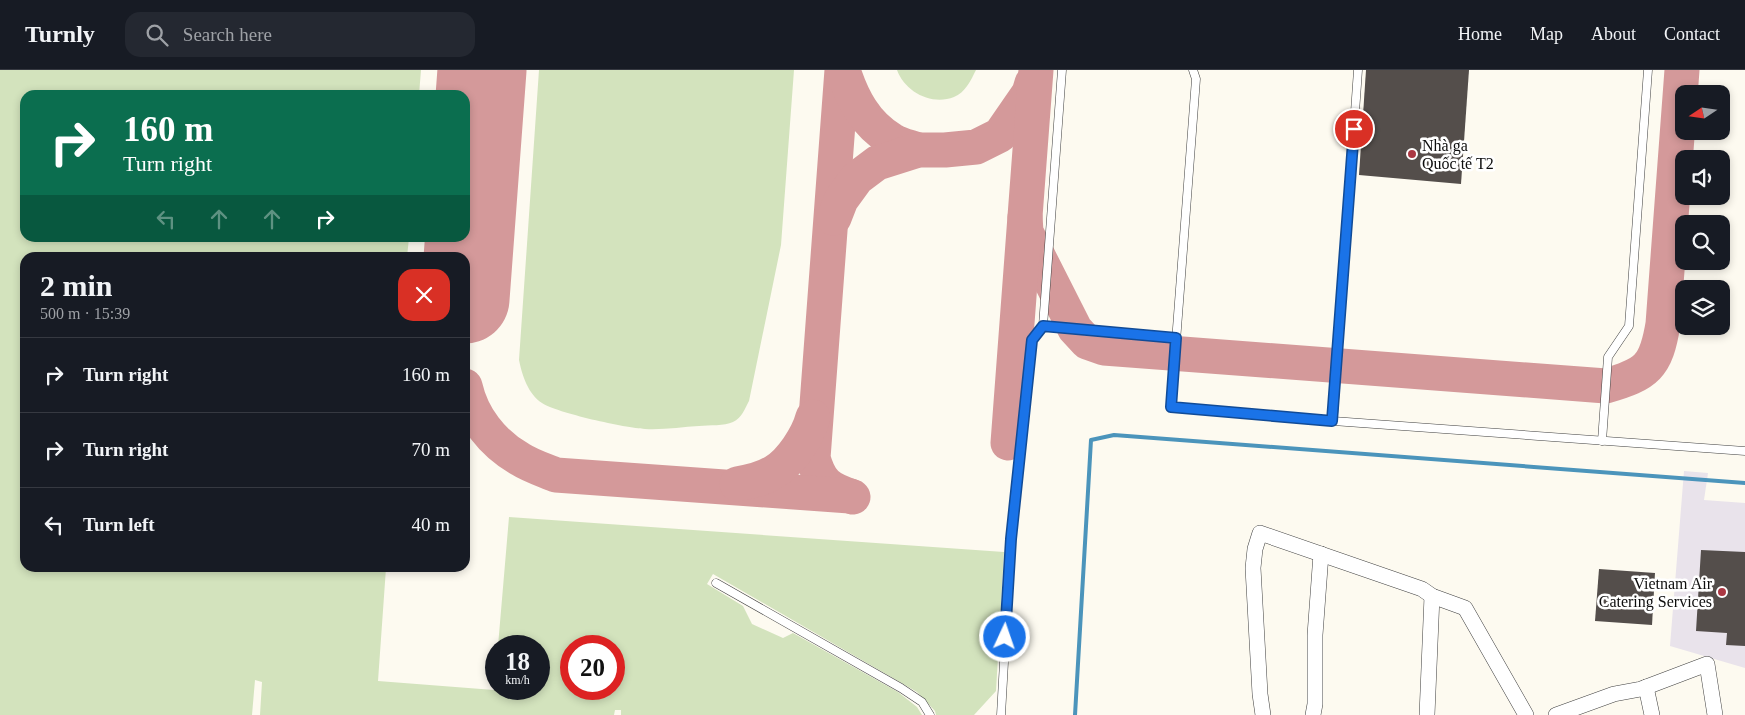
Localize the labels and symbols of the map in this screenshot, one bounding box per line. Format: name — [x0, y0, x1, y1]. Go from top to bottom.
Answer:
north arrow — [1675, 85, 1730, 140]
pin — [1333, 108, 1375, 150]
place label: Nhà ga Quốc tế T2 — [1422, 137, 1494, 172]
marker: Nhà ga Quốc tế T2 — [1406, 148, 1418, 160]
place label: Vietnam Air Catering Services — [1599, 575, 1713, 611]
marker: Vietnam Air Catering Services — [1716, 586, 1728, 598]
position arrow — [978, 610, 1030, 662]
speed limit sign: 20 — [560, 635, 625, 700]

